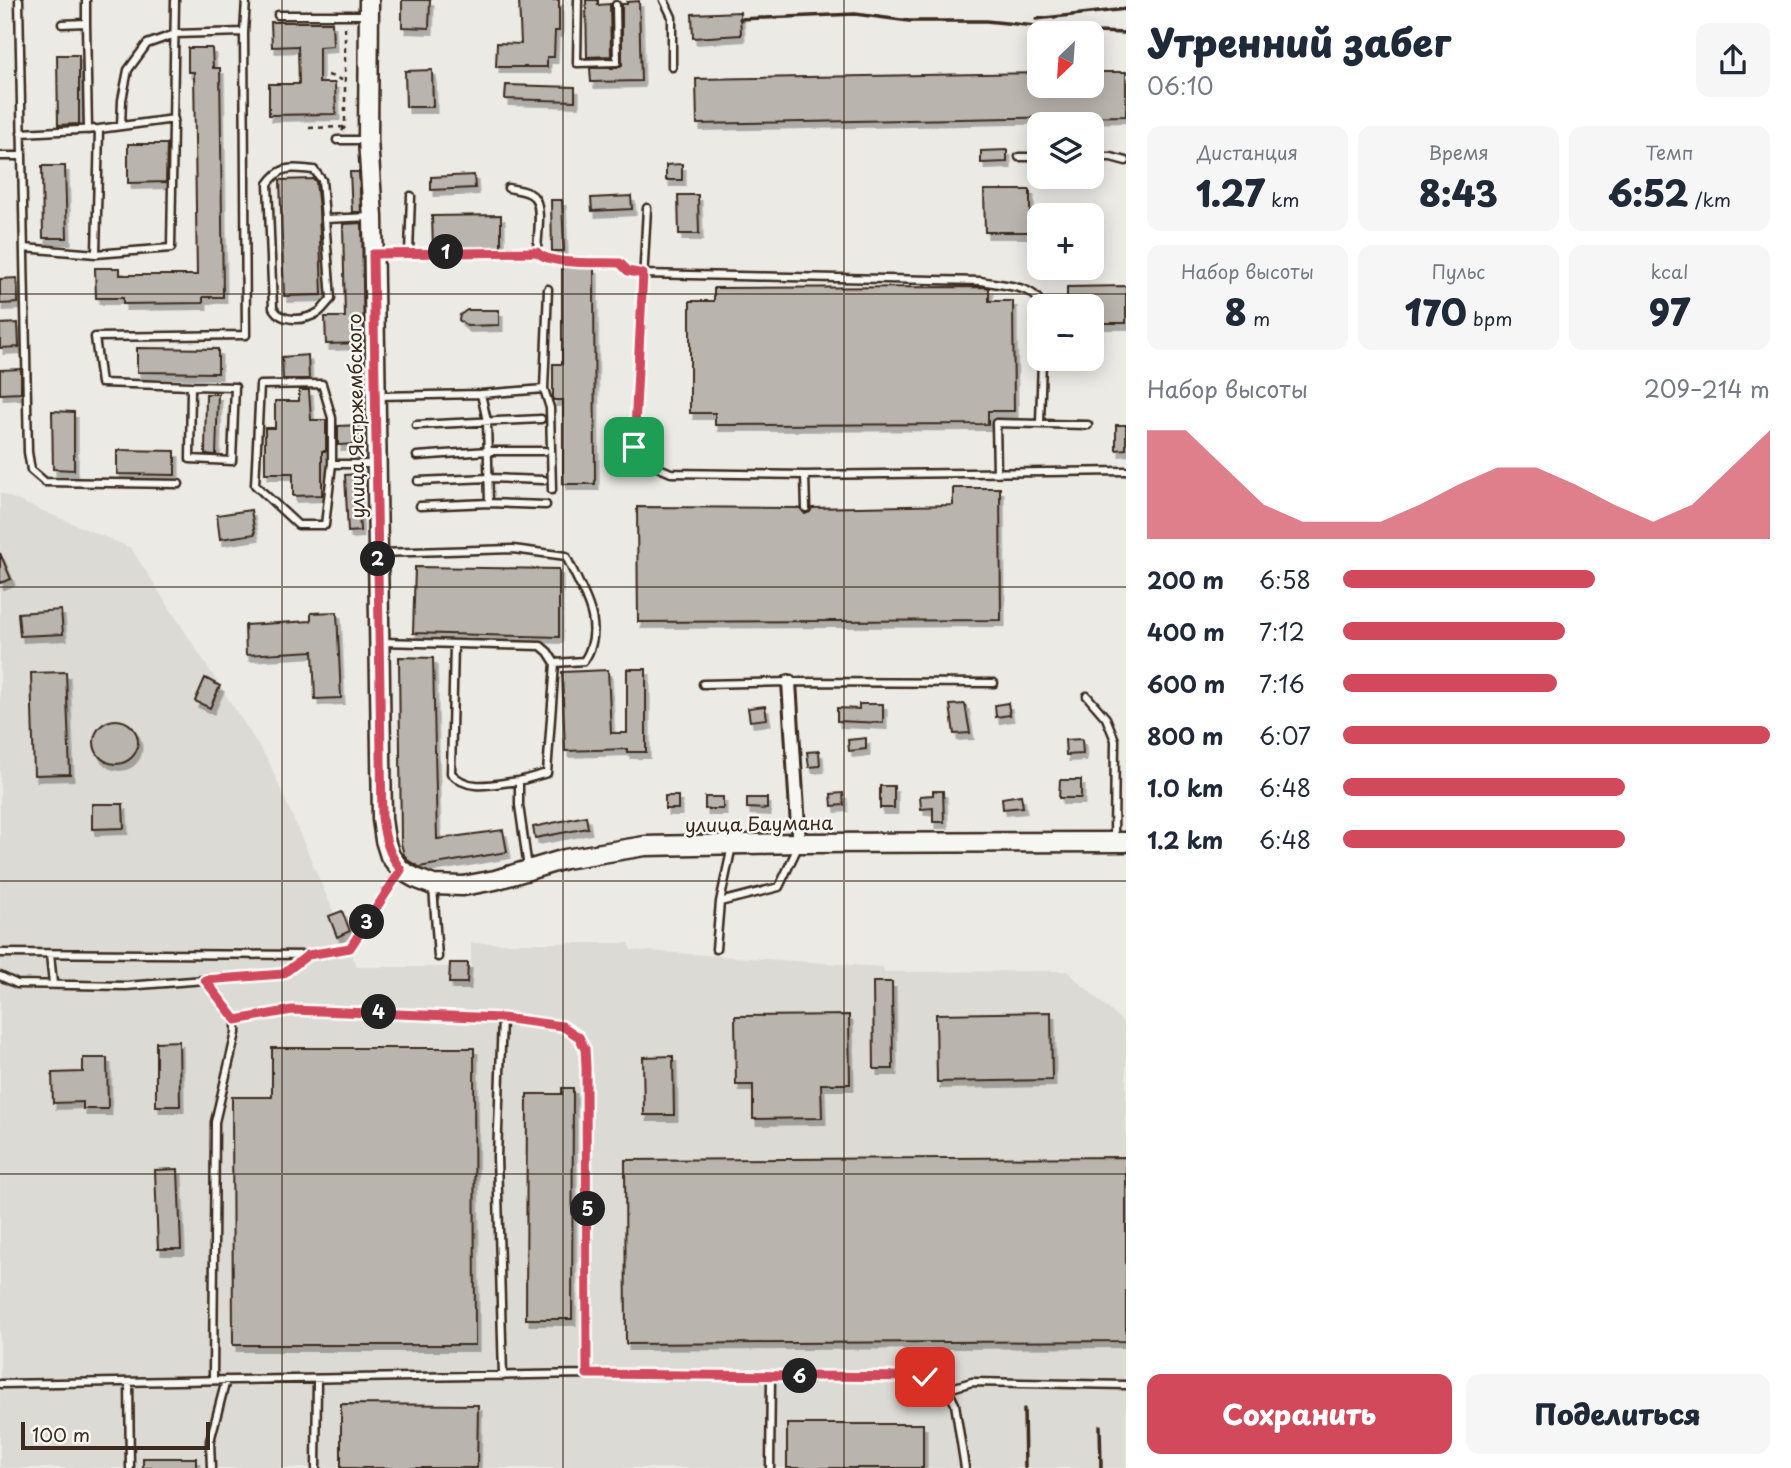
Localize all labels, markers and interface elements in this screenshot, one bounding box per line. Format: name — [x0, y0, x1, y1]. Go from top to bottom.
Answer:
text: Утренний забег — [1147, 13, 1451, 70]
north arrow — [1027, 21, 1104, 98]
map controls — [1027, 21, 1104, 371]
button: share — [1696, 23, 1770, 97]
text: 06:10 — [1147, 68, 1214, 103]
button: layers — [1027, 112, 1104, 189]
text: Дистанция — [1197, 138, 1298, 166]
text: Время — [1428, 138, 1489, 166]
text: Темп — [1645, 138, 1694, 166]
text: 1.27 — [1195, 166, 1265, 219]
text: 8:43 — [1419, 166, 1498, 219]
text: 6:52 — [1608, 166, 1689, 219]
text: km — [1265, 185, 1300, 213]
text: /km — [1689, 185, 1731, 213]
button: + — [1027, 203, 1104, 280]
pin: 1 — [428, 234, 464, 270]
text: 1 — [441, 237, 450, 265]
text: Набор высоты — [1181, 257, 1314, 285]
text: Пульс — [1432, 257, 1485, 285]
text: kcal — [1651, 257, 1688, 285]
text: 8 — [1225, 285, 1247, 338]
text: 170 — [1405, 285, 1467, 338]
text: 97 — [1649, 285, 1690, 338]
button: − — [1027, 294, 1104, 371]
text: m — [1247, 304, 1270, 332]
text: bpm — [1467, 304, 1512, 332]
street label: улица Ястржембского — [339, 313, 371, 519]
text: Набор высоты — [1147, 371, 1308, 406]
text: 209–214 m — [1644, 371, 1770, 406]
pin — [604, 417, 664, 477]
icon: arrive — [615, 428, 653, 466]
pin: 2 — [360, 542, 396, 576]
text: 2 — [371, 544, 384, 572]
text: 200 m — [1147, 562, 1224, 597]
text: 6:58 — [1259, 562, 1311, 597]
text: 400 m — [1147, 614, 1225, 649]
text: 7:12 — [1259, 614, 1305, 649]
text: 600 m — [1147, 666, 1225, 701]
text: 7:16 — [1259, 666, 1305, 701]
text: 800 m — [1147, 718, 1224, 753]
text: 6:07 — [1259, 718, 1311, 753]
text: 1.0 km — [1147, 770, 1224, 805]
text: 6:48 — [1259, 770, 1311, 805]
street label: улица Баумана — [685, 808, 833, 838]
text: 1.2 km — [1147, 822, 1223, 857]
text: 6:48 — [1259, 822, 1311, 857]
pin: 3 — [350, 904, 384, 940]
text: 3 — [360, 907, 373, 935]
pin: 4 — [362, 995, 396, 1030]
text: 4 — [372, 997, 385, 1025]
pin: 5 — [570, 1192, 606, 1226]
text: 5 — [581, 1194, 594, 1222]
pin — [895, 1347, 955, 1407]
pin: 6 — [782, 1358, 818, 1394]
icon: check — [906, 1358, 944, 1396]
text: 6 — [793, 1361, 806, 1389]
button: Сохранить — [1147, 1374, 1452, 1454]
button: Поделиться — [1466, 1374, 1770, 1454]
scale bar — [21, 1419, 210, 1451]
text: 100 m — [32, 1420, 90, 1448]

